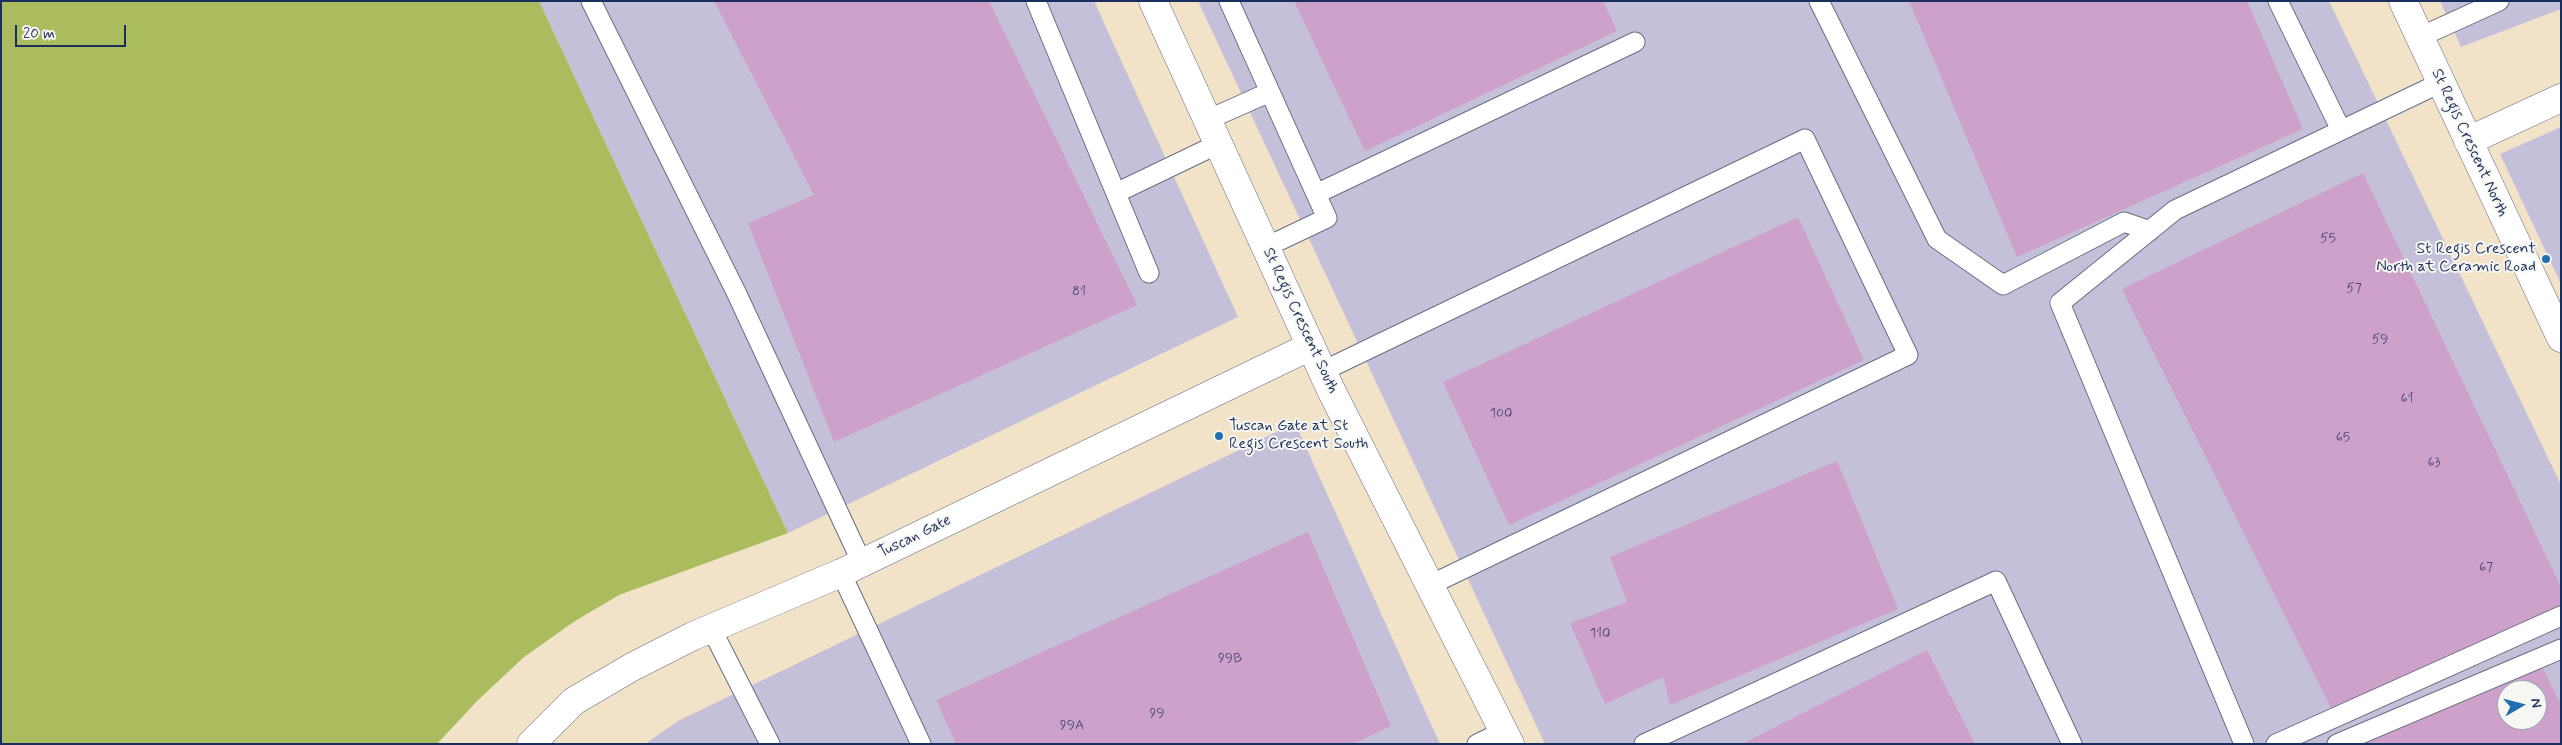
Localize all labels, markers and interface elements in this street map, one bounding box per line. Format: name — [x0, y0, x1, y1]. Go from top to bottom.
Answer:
scale bar — [18, 15, 129, 47]
text: 20 m — [23, 24, 55, 44]
street label: St Regis Crescent North — [2426, 66, 2512, 220]
house number: 55 — [2320, 231, 2336, 247]
place label: St Regis Crescent North at Ceramic Road — [2376, 240, 2536, 278]
street label: St Regis Crescent South — [1258, 245, 1342, 397]
marker: St Regis Crescent North at Ceramic Road — [2540, 253, 2552, 265]
house number: 57 — [2346, 281, 2362, 297]
house number: 81 — [1072, 284, 1086, 300]
house number: 59 — [2372, 332, 2388, 348]
house number: 61 — [2400, 391, 2414, 407]
house number: 100 — [1490, 406, 1512, 422]
place label: Tuscan Gate at St Regis Crescent South — [1229, 417, 1368, 455]
marker: Tuscan Gate at St Regis Crescent South — [1213, 430, 1225, 442]
house number: 65 — [2336, 430, 2350, 446]
house number: 63 — [2427, 455, 2441, 471]
street label: Tuscan Gate — [875, 511, 955, 563]
house number: 67 — [2479, 560, 2493, 576]
house number: 110 — [1590, 626, 1610, 642]
house number: 99B — [1218, 651, 1242, 667]
north arrow — [2497, 680, 2547, 730]
text: N — [2526, 697, 2545, 709]
house number: 99 — [1149, 706, 1165, 722]
house number: 99A — [1060, 718, 1084, 734]

